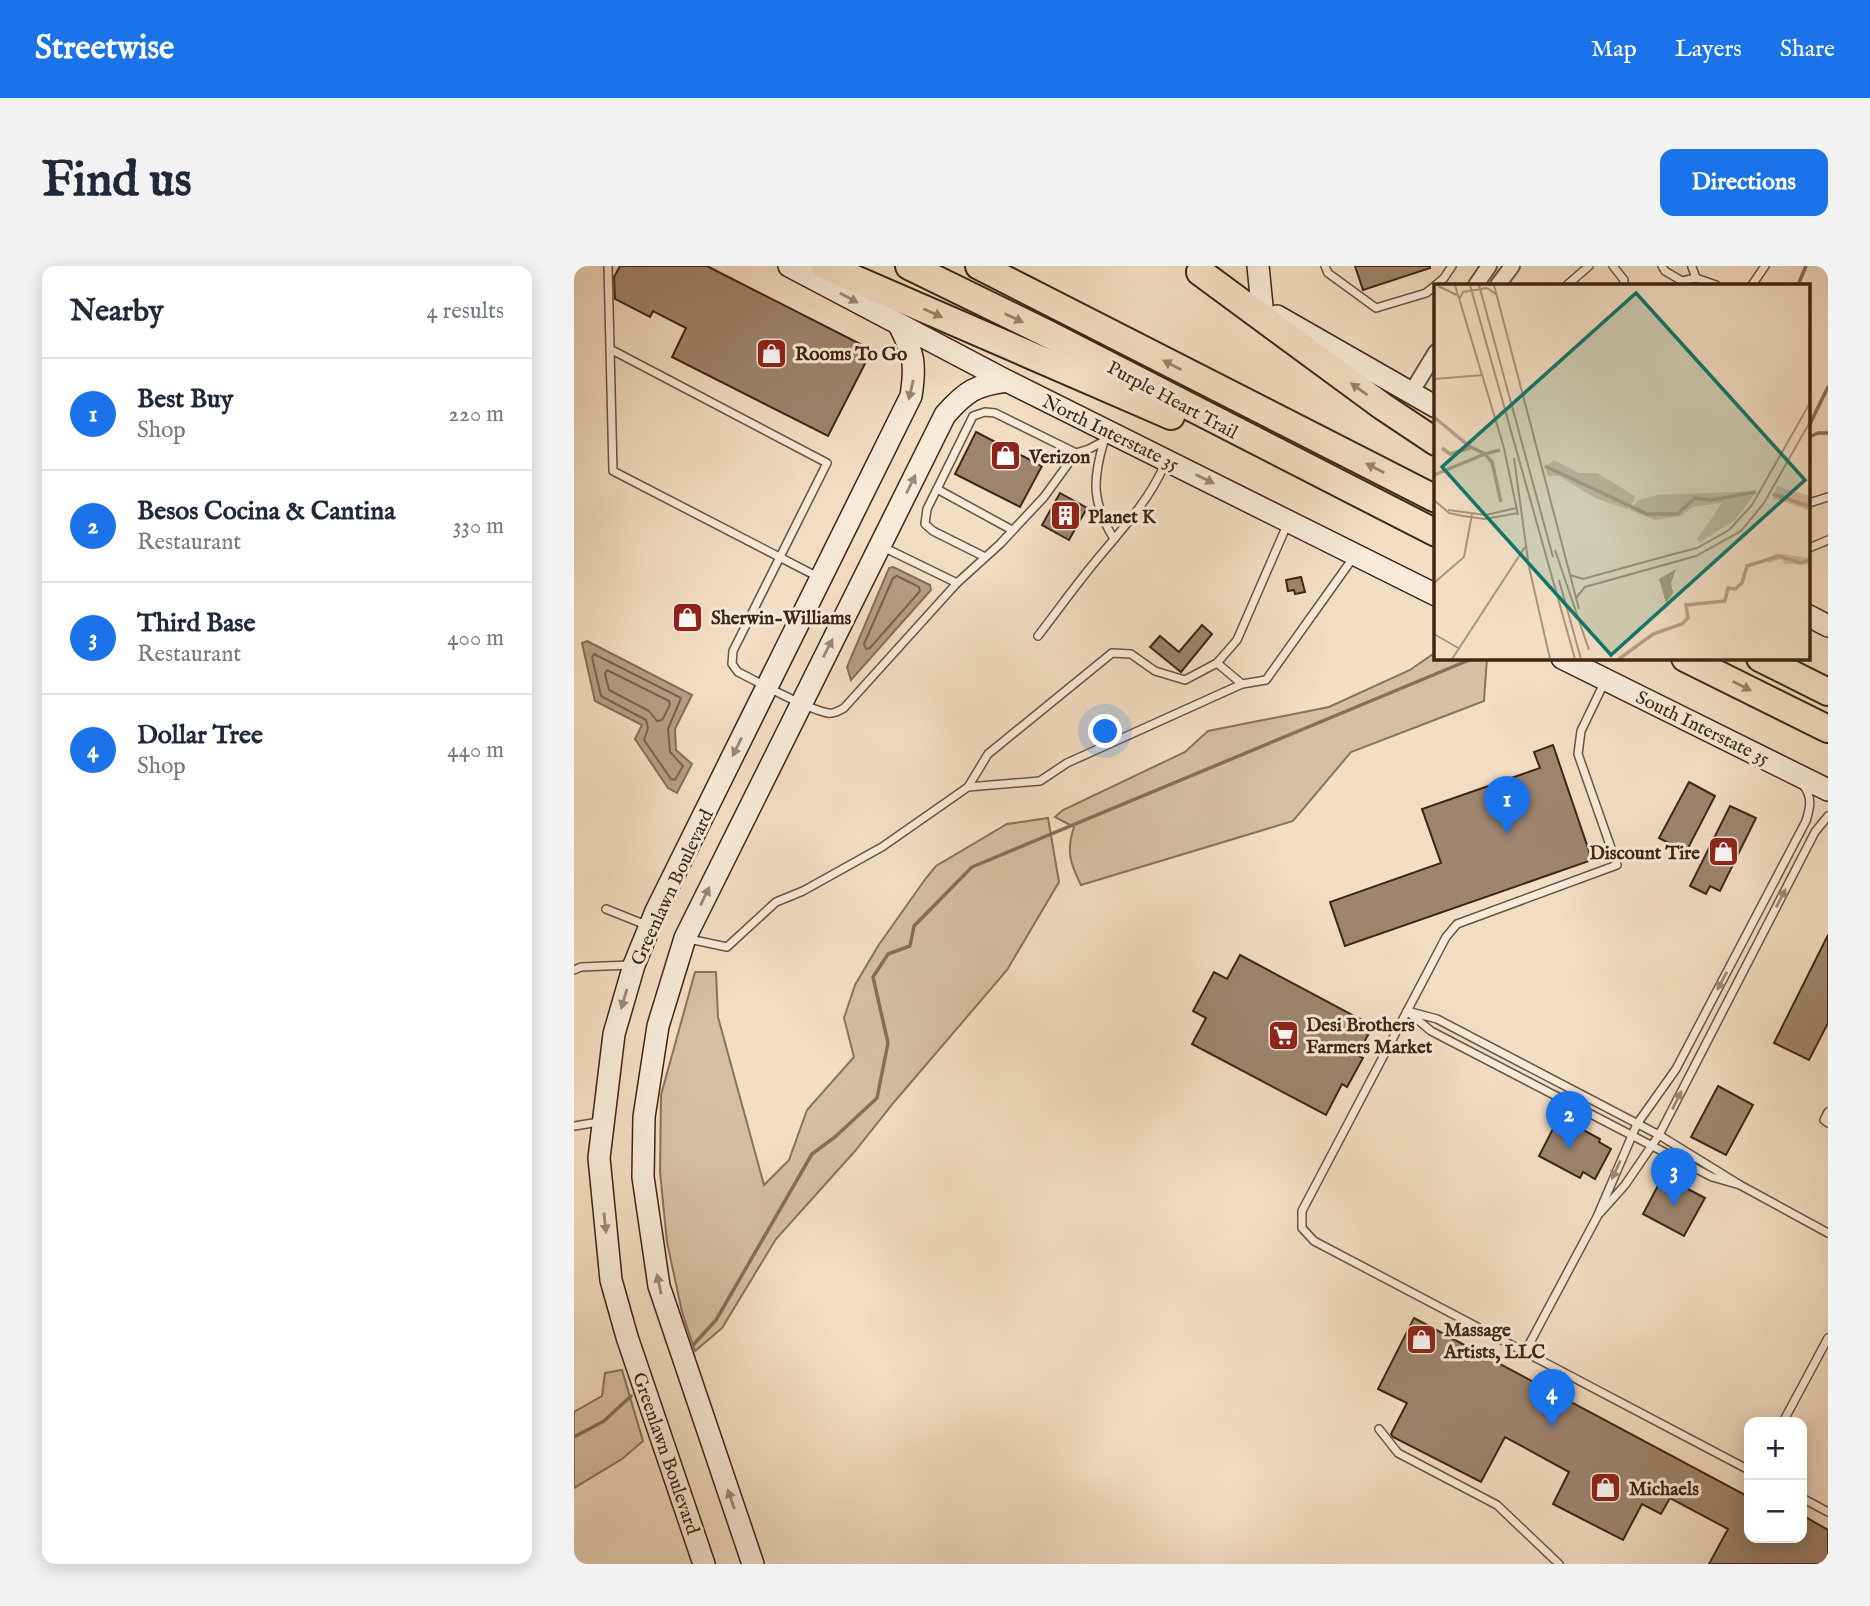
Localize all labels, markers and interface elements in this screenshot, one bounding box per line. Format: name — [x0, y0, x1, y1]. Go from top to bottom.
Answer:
text: Streetwise — [35, 28, 174, 70]
text: Map — [1591, 34, 1637, 65]
text: Layers — [1675, 34, 1742, 65]
text: Share — [1780, 34, 1835, 65]
button: Directions — [1660, 149, 1828, 216]
text: Find us — [42, 151, 192, 213]
inset map — [1434, 284, 1811, 660]
text: Nearby — [70, 293, 163, 331]
one-way arrow — [839, 293, 859, 304]
text: 4 results — [426, 297, 504, 326]
one-way arrow — [922, 308, 943, 319]
one-way arrow — [1004, 312, 1024, 323]
shop icon: Rooms To Go — [755, 336, 789, 370]
place label: Rooms To Go — [795, 343, 907, 367]
street label: Purple Heart Trail — [1103, 356, 1242, 446]
one-way arrow — [1162, 359, 1182, 370]
one-way arrow — [905, 379, 916, 401]
one-way arrow — [1350, 382, 1369, 396]
text: Best Buy — [137, 383, 233, 416]
street label: North Interstate 35 — [1038, 390, 1182, 477]
text: 1 — [89, 400, 97, 429]
text: 220 m — [448, 400, 504, 429]
text: Shop — [137, 416, 186, 445]
shop icon: Verizon — [989, 439, 1023, 473]
place label: Verizon — [1028, 446, 1090, 470]
one-way arrow — [1365, 462, 1385, 474]
one-way arrow — [1195, 473, 1215, 484]
one-way arrow — [905, 474, 916, 494]
text: Besos Cocina & Cantina — [137, 495, 395, 528]
building icon: Planet K — [1048, 499, 1082, 533]
place label: Planet K — [1088, 506, 1157, 530]
text: 2 — [88, 512, 98, 541]
text: 330 m — [453, 512, 504, 541]
text: Restaurant — [137, 528, 241, 557]
shop icon: Sherwin-Williams — [671, 600, 705, 634]
text: Third Base — [137, 607, 255, 640]
place label: Sherwin-Williams — [711, 607, 852, 631]
text: 3 — [89, 624, 97, 653]
text: 400 m — [447, 624, 504, 653]
one-way arrow — [823, 638, 834, 658]
text: Restaurant — [137, 640, 241, 669]
one-way arrow — [1732, 680, 1752, 692]
street label: South Interstate 35 — [1631, 686, 1773, 772]
your location — [1088, 714, 1122, 748]
text: Dollar Tree — [137, 719, 263, 752]
text: 4 — [87, 736, 99, 765]
text: 440 m — [447, 736, 504, 765]
one-way arrow — [731, 737, 743, 757]
text: Shop — [137, 752, 186, 781]
pin: 1 — [1484, 776, 1530, 834]
street label: Greenlawn Boulevard — [626, 805, 720, 970]
shop icon: Discount Tire — [1706, 835, 1740, 869]
place label: Discount Tire — [1589, 842, 1700, 866]
one-way arrow — [700, 886, 711, 906]
one-way arrow — [1776, 888, 1787, 908]
one-way arrow — [1716, 971, 1728, 991]
one-way arrow — [619, 988, 629, 1009]
place label: Desi Brothers Farmers Market — [1306, 1014, 1433, 1060]
supermarket icon: Desi Brothers Farmers Market — [1266, 1018, 1300, 1052]
one-way arrow — [1671, 1090, 1683, 1110]
pin: 2 — [1546, 1091, 1592, 1149]
pin: 3 — [1651, 1148, 1697, 1206]
one-way arrow — [1611, 1160, 1622, 1180]
one-way arrow — [600, 1212, 611, 1234]
one-way arrow — [653, 1273, 664, 1295]
place label: Massage Artists, LLC — [1443, 1319, 1546, 1365]
shop icon: Massage Artists, LLC — [1404, 1323, 1438, 1357]
pin: 4 — [1529, 1369, 1575, 1427]
street label: Greenlawn Boulevard — [626, 1370, 704, 1539]
map controls — [1744, 1417, 1807, 1543]
button: + — [1744, 1417, 1807, 1480]
shop icon: Michaels — [1589, 1471, 1623, 1505]
place label: Michaels — [1629, 1478, 1699, 1502]
button: − — [1744, 1480, 1807, 1543]
one-way arrow — [725, 1489, 736, 1510]

